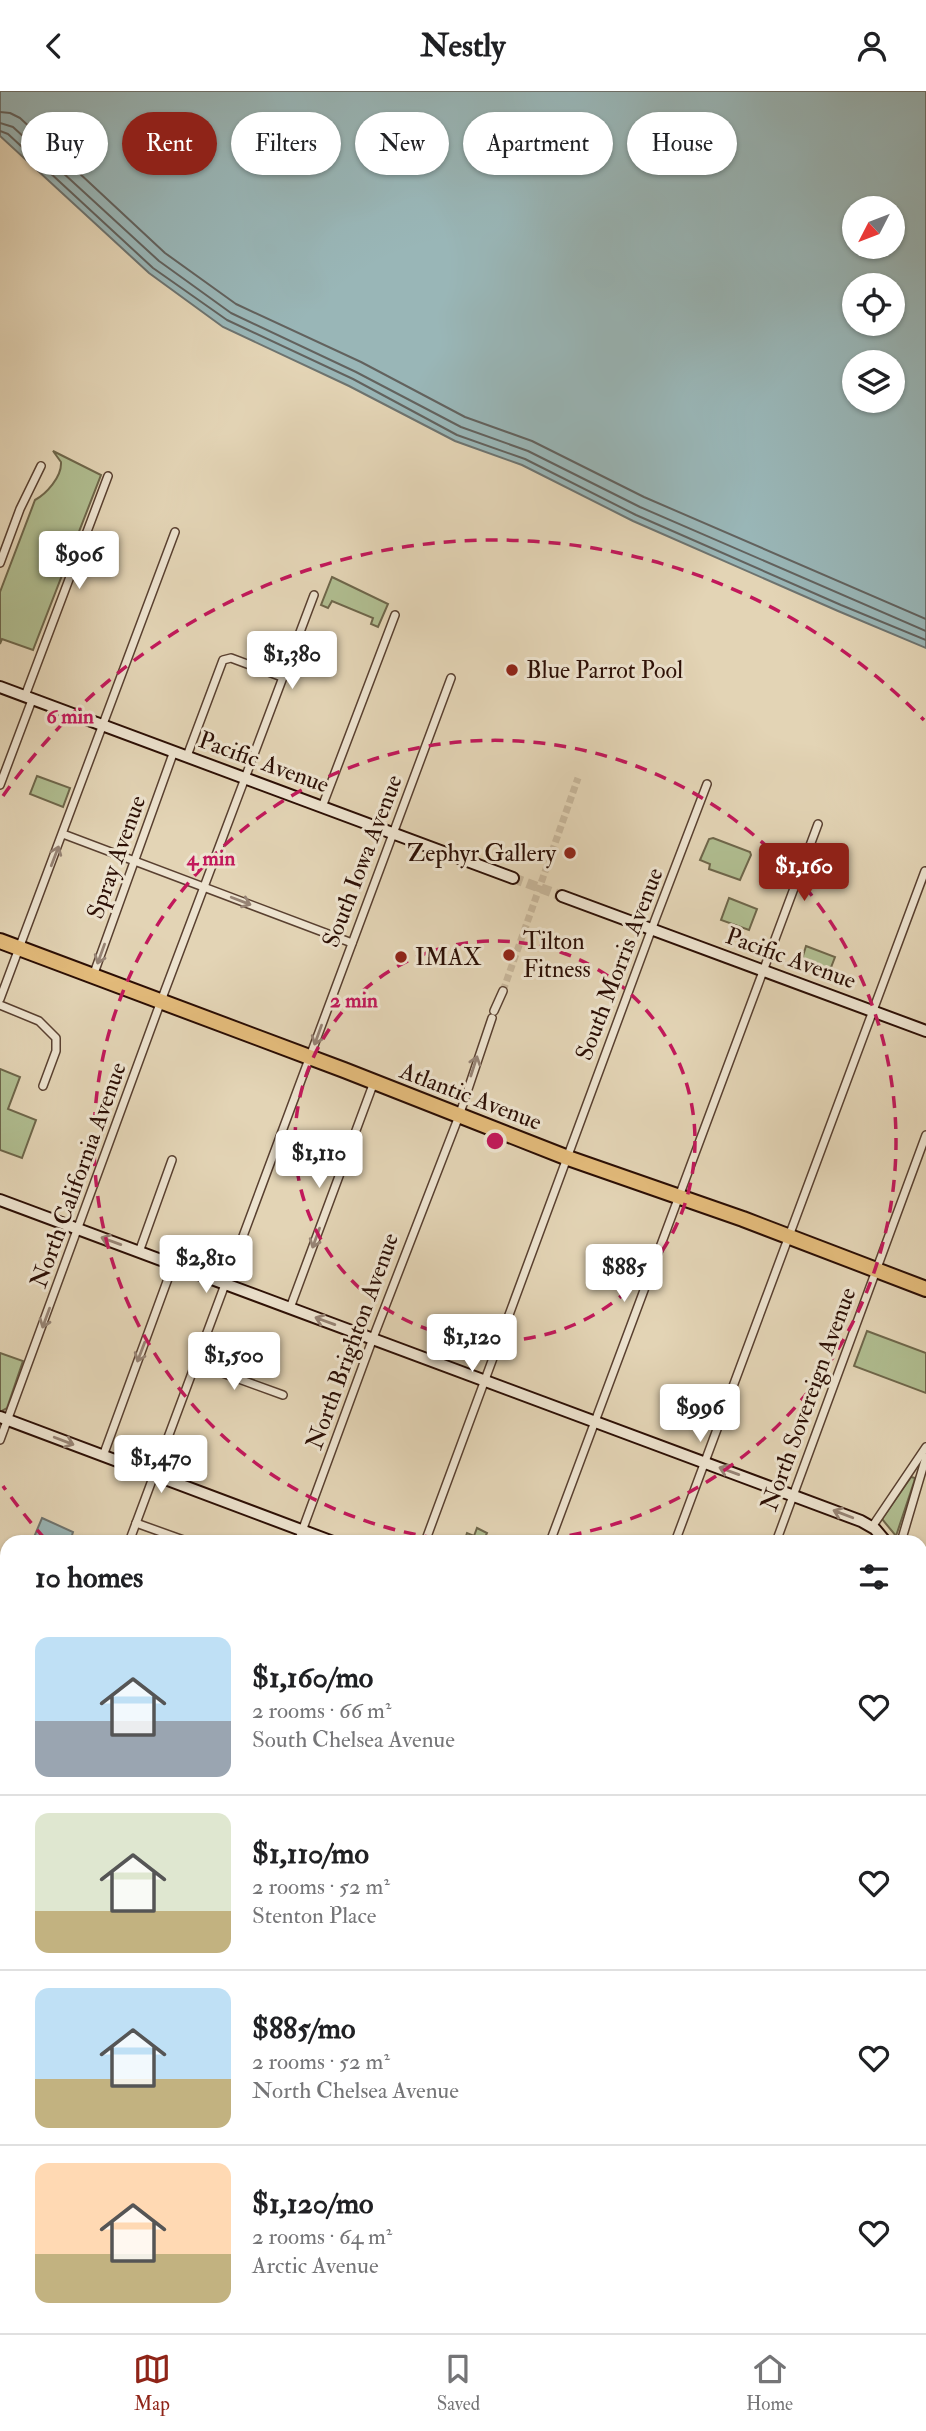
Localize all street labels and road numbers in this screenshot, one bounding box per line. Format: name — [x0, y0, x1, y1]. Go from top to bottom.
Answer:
street label: Pacific Avenue — [194, 725, 333, 800]
street label: South Iowa Avenue — [315, 770, 410, 952]
street label: Spray Avenue — [80, 791, 153, 923]
street label: South Morris Avenue — [568, 863, 670, 1065]
street label: Pacific Avenue — [721, 921, 860, 996]
street label: Atlantic Avenue — [395, 1055, 546, 1138]
street label: North California Avenue — [23, 1058, 134, 1292]
street label: North Brighton Avenue — [299, 1229, 406, 1454]
street label: North Sovereign Avenue — [754, 1283, 863, 1515]

